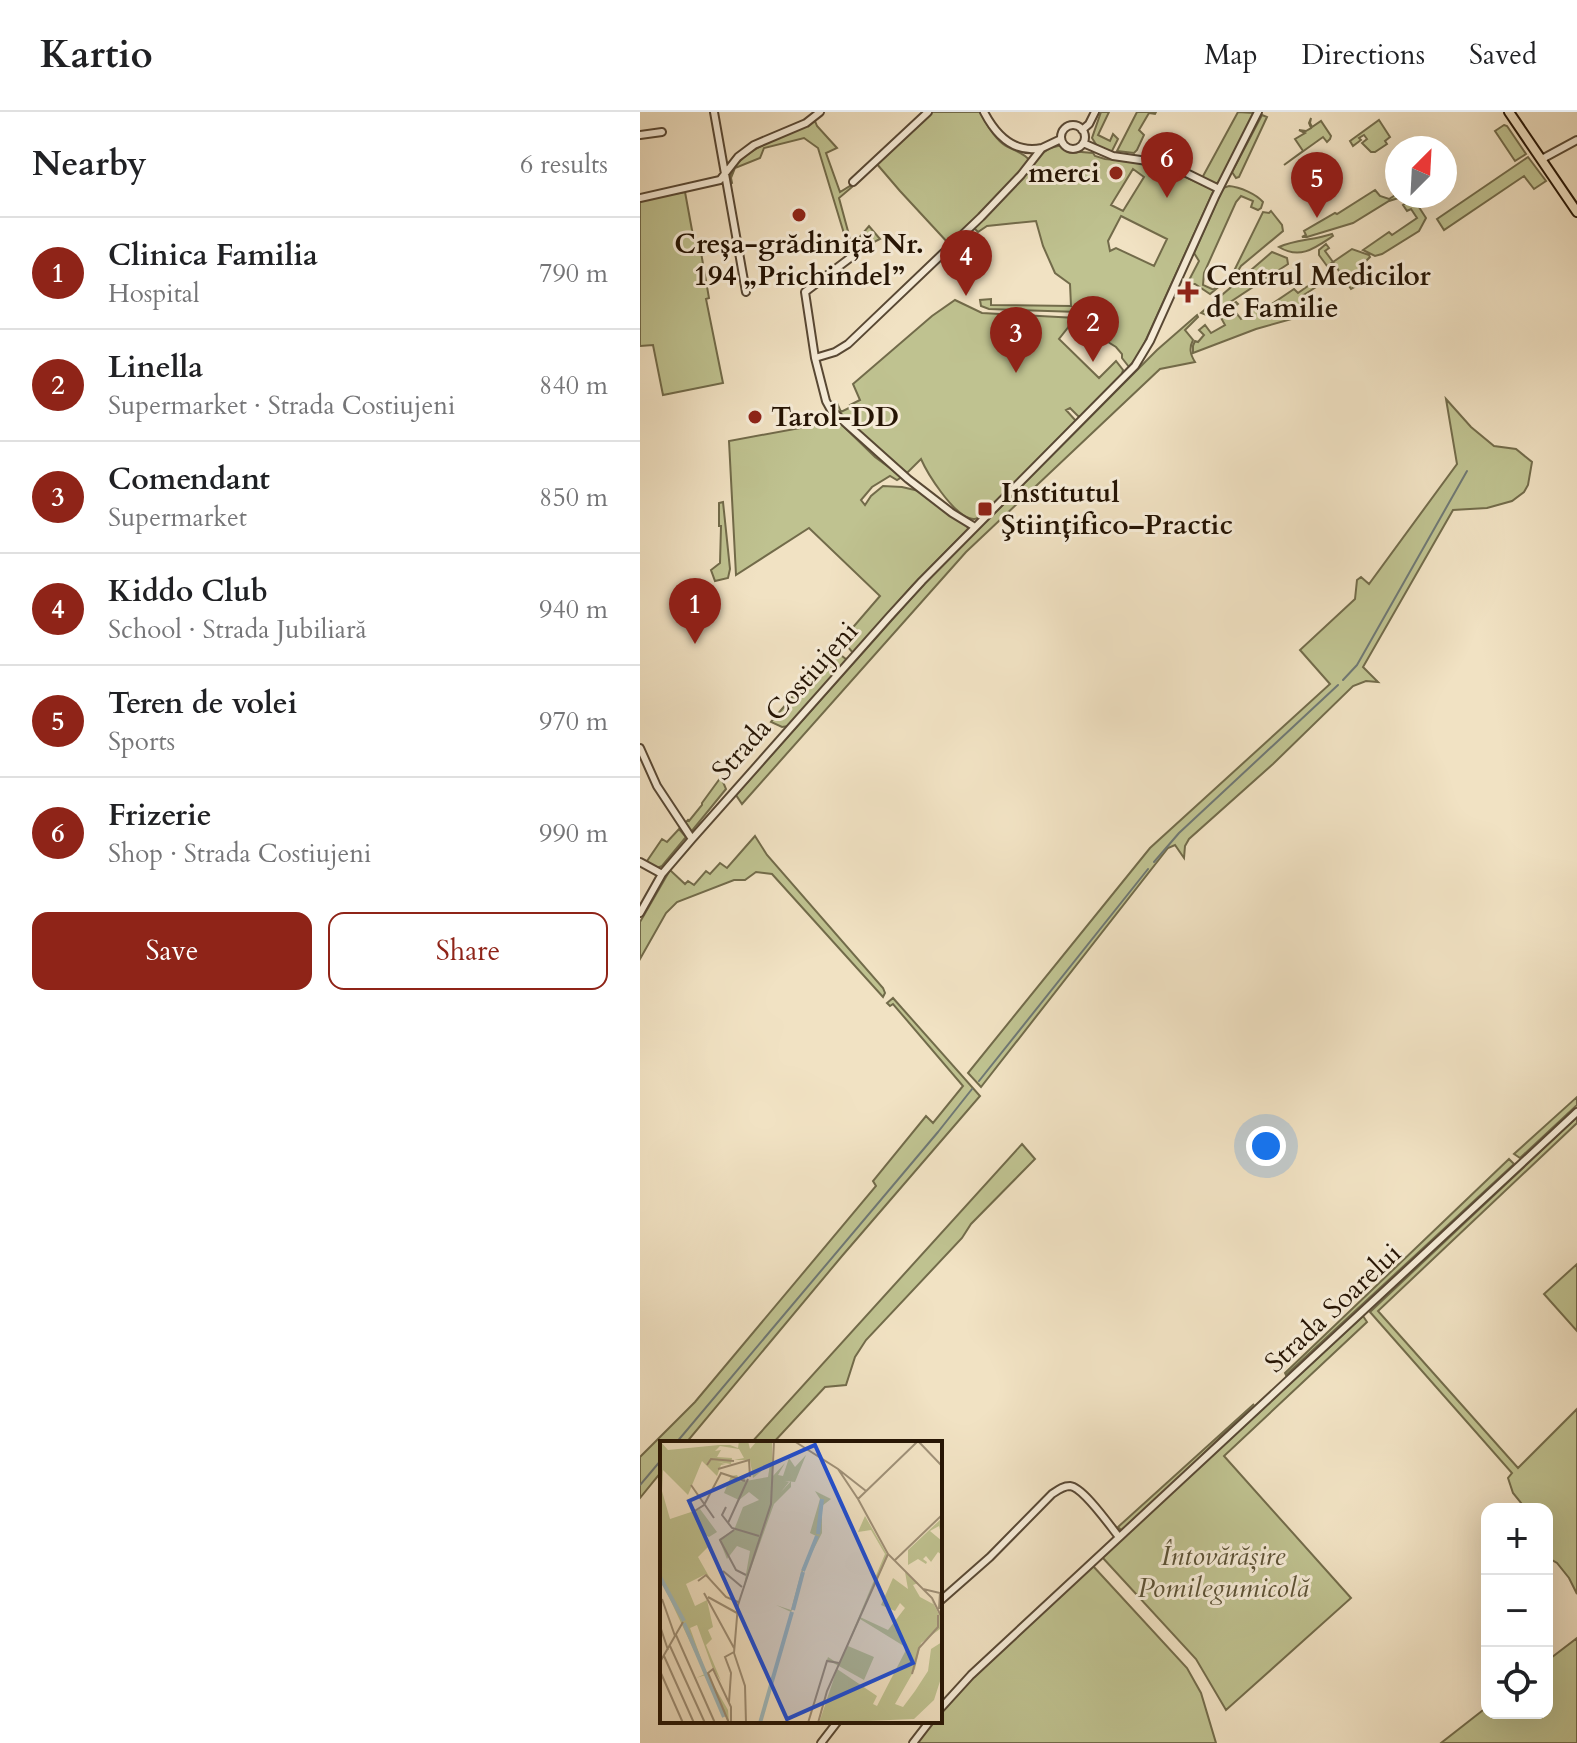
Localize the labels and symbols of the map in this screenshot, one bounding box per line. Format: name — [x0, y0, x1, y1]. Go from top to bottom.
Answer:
pin: 6 — [1141, 132, 1193, 198]
north arrow — [1385, 136, 1457, 208]
pin: 5 — [1291, 152, 1343, 218]
place label: merci — [1028, 154, 1100, 192]
marker: merci — [1107, 164, 1125, 182]
marker: Creșa-grădiniță Nr. 194 „Prichindel” — [790, 206, 808, 224]
place label: Creșa-grădiniță Nr. 194 „Prichindel” — [674, 225, 924, 295]
pin: 4 — [940, 230, 992, 296]
place label: Centrul Medicilor de Familie — [1206, 257, 1432, 327]
marker: Centrul Medicilor de Familie — [1177, 281, 1199, 303]
pin: 2 — [1067, 296, 1119, 362]
pin: 3 — [990, 307, 1042, 373]
place label: Tarol-DD — [771, 398, 899, 436]
marker: Tarol-DD — [746, 408, 764, 426]
place label: Institutul Ştiinţifico–Practic — [1001, 474, 1233, 544]
marker: Institutul Ştiinţifico–Practic — [976, 500, 994, 518]
pin: 1 — [669, 578, 721, 644]
street label: Strada Costiujeni — [703, 613, 867, 789]
your location — [1246, 1126, 1286, 1166]
street label: Strada Soarelui — [1256, 1235, 1410, 1381]
inset map — [660, 1441, 942, 1723]
park label: Întovărășire Pomilegumicolă — [1137, 1537, 1310, 1607]

